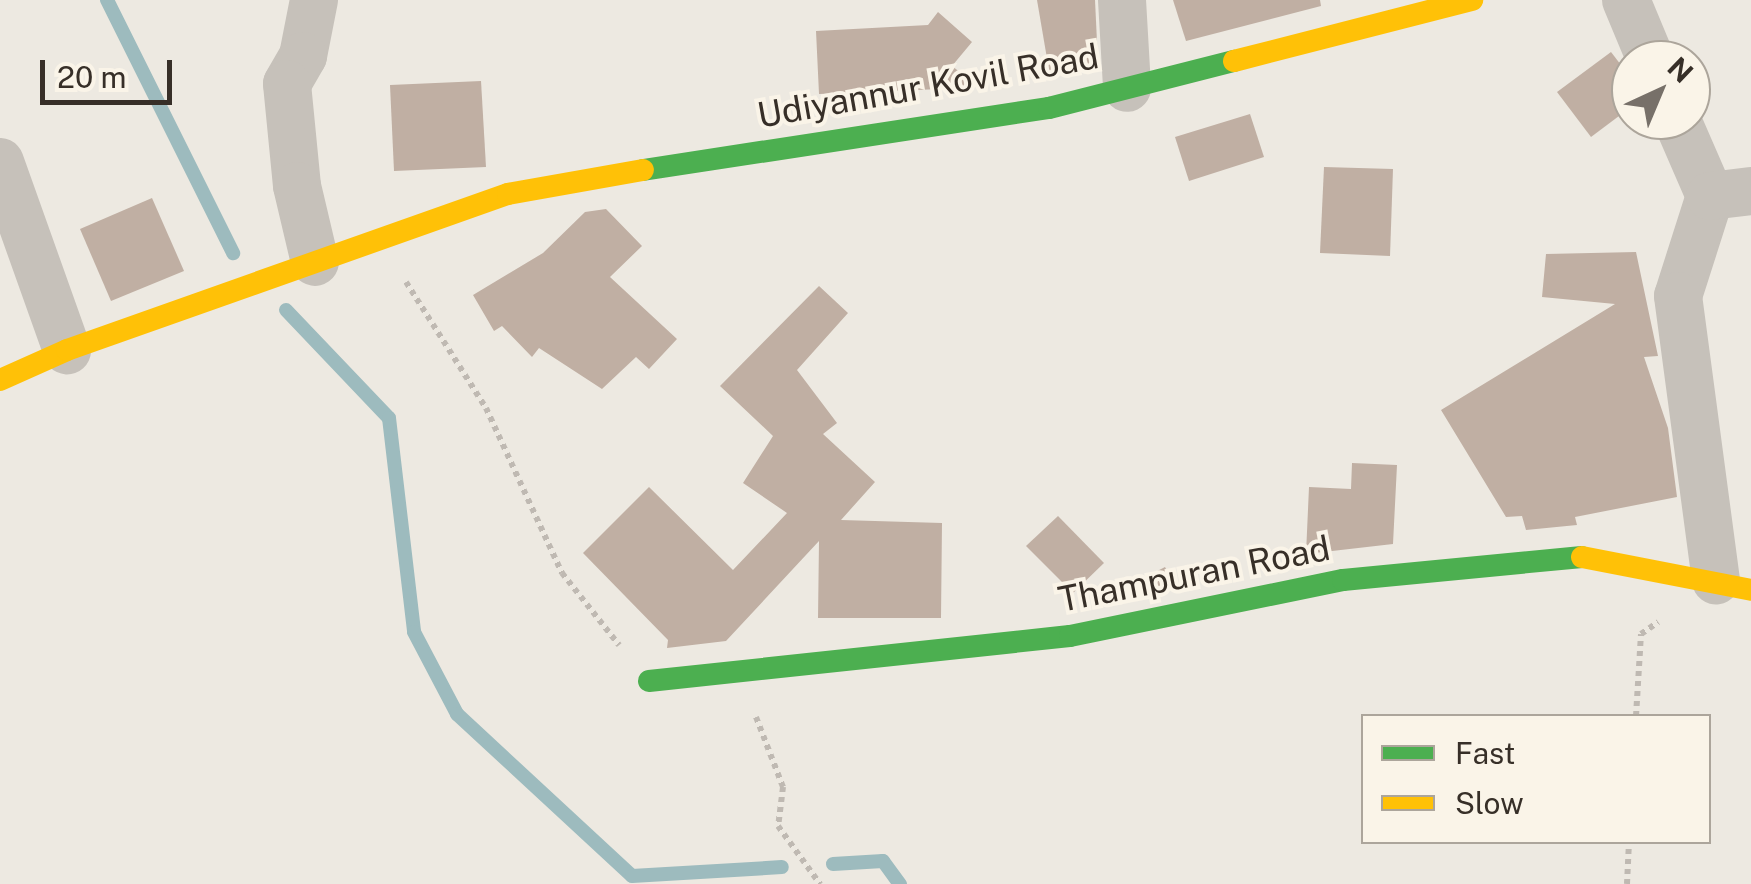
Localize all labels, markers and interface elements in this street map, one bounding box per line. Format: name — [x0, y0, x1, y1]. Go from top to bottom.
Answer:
street label: Udiyannur Kovil Road — [754, 35, 1102, 137]
scale bar — [45, 40, 178, 102]
north arrow — [1611, 40, 1711, 140]
text: N — [1661, 50, 1700, 89]
text: 20 m — [57, 59, 126, 95]
street label: Thampuran Road — [1055, 527, 1333, 621]
legend — [1361, 714, 1711, 844]
text: Fast — [1455, 735, 1515, 771]
text: Slow — [1455, 785, 1524, 821]

